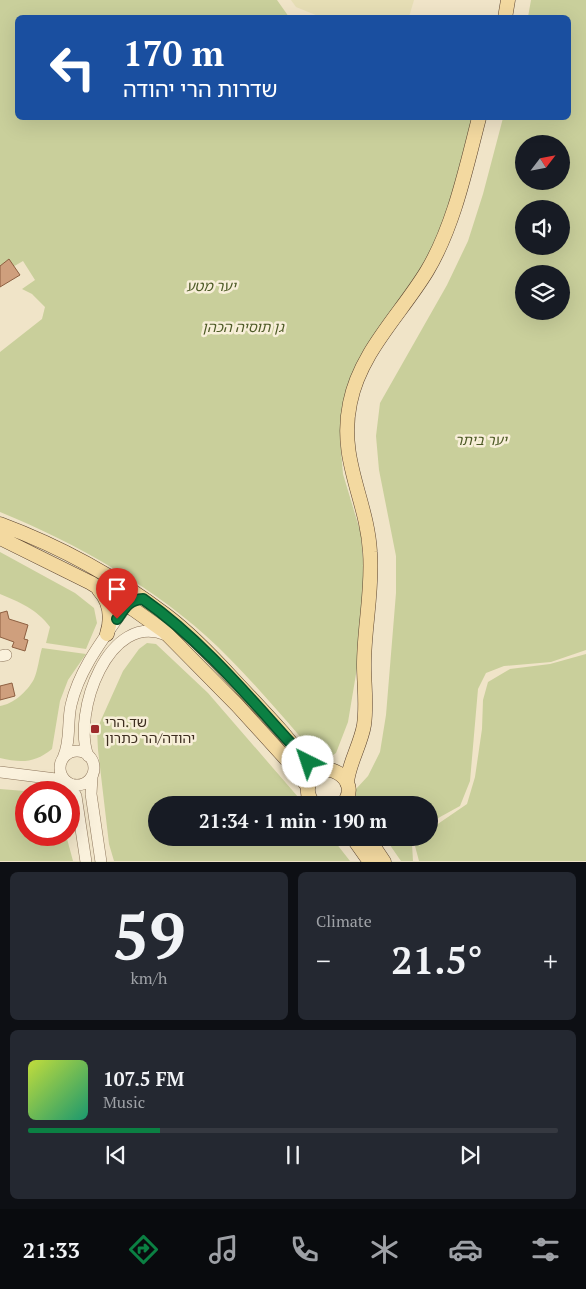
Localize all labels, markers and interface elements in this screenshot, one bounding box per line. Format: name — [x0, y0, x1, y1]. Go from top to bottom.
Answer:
text: 170 m — [123, 30, 224, 76]
icon: left — [40, 35, 105, 100]
text: שדרות הרי יהודה — [123, 74, 278, 103]
north arrow — [515, 135, 570, 190]
map controls — [515, 135, 570, 320]
button: sound — [515, 200, 570, 255]
button: layers — [515, 265, 570, 320]
park label: יער מטע — [186, 276, 238, 295]
park label: גן תוסיה הכהן — [202, 317, 285, 336]
park label: יער ביתר — [455, 430, 509, 449]
pin — [96, 568, 138, 619]
icon: arrive — [103, 575, 131, 603]
place label: שד.הרי יהודה/הר כתרון — [105, 712, 195, 747]
marker: שד.הרי יהודה/הר כתרון — [89, 723, 101, 735]
position arrow — [281, 735, 333, 787]
speed limit sign: 60 — [15, 781, 80, 846]
text: 21:34 · 1 min · 190 m — [199, 808, 387, 833]
text: 59 — [112, 891, 186, 978]
text: Climate — [316, 910, 372, 932]
text: 21.5° — [391, 935, 483, 985]
text: − — [316, 942, 331, 979]
text: + — [543, 942, 558, 979]
text: km/h — [131, 967, 167, 989]
text: 107.5 FM — [103, 1066, 184, 1091]
text: Music — [103, 1091, 145, 1113]
icon: previous — [102, 1141, 130, 1169]
icon: pause — [279, 1141, 307, 1169]
icon: next — [456, 1141, 484, 1169]
icon: directions — [126, 1232, 161, 1267]
icon: music — [206, 1232, 241, 1267]
icon: phone — [287, 1232, 322, 1267]
icon: climate — [367, 1232, 402, 1267]
icon: car — [448, 1232, 483, 1267]
icon: filters — [528, 1232, 563, 1267]
text: 21:33 — [23, 1235, 80, 1264]

